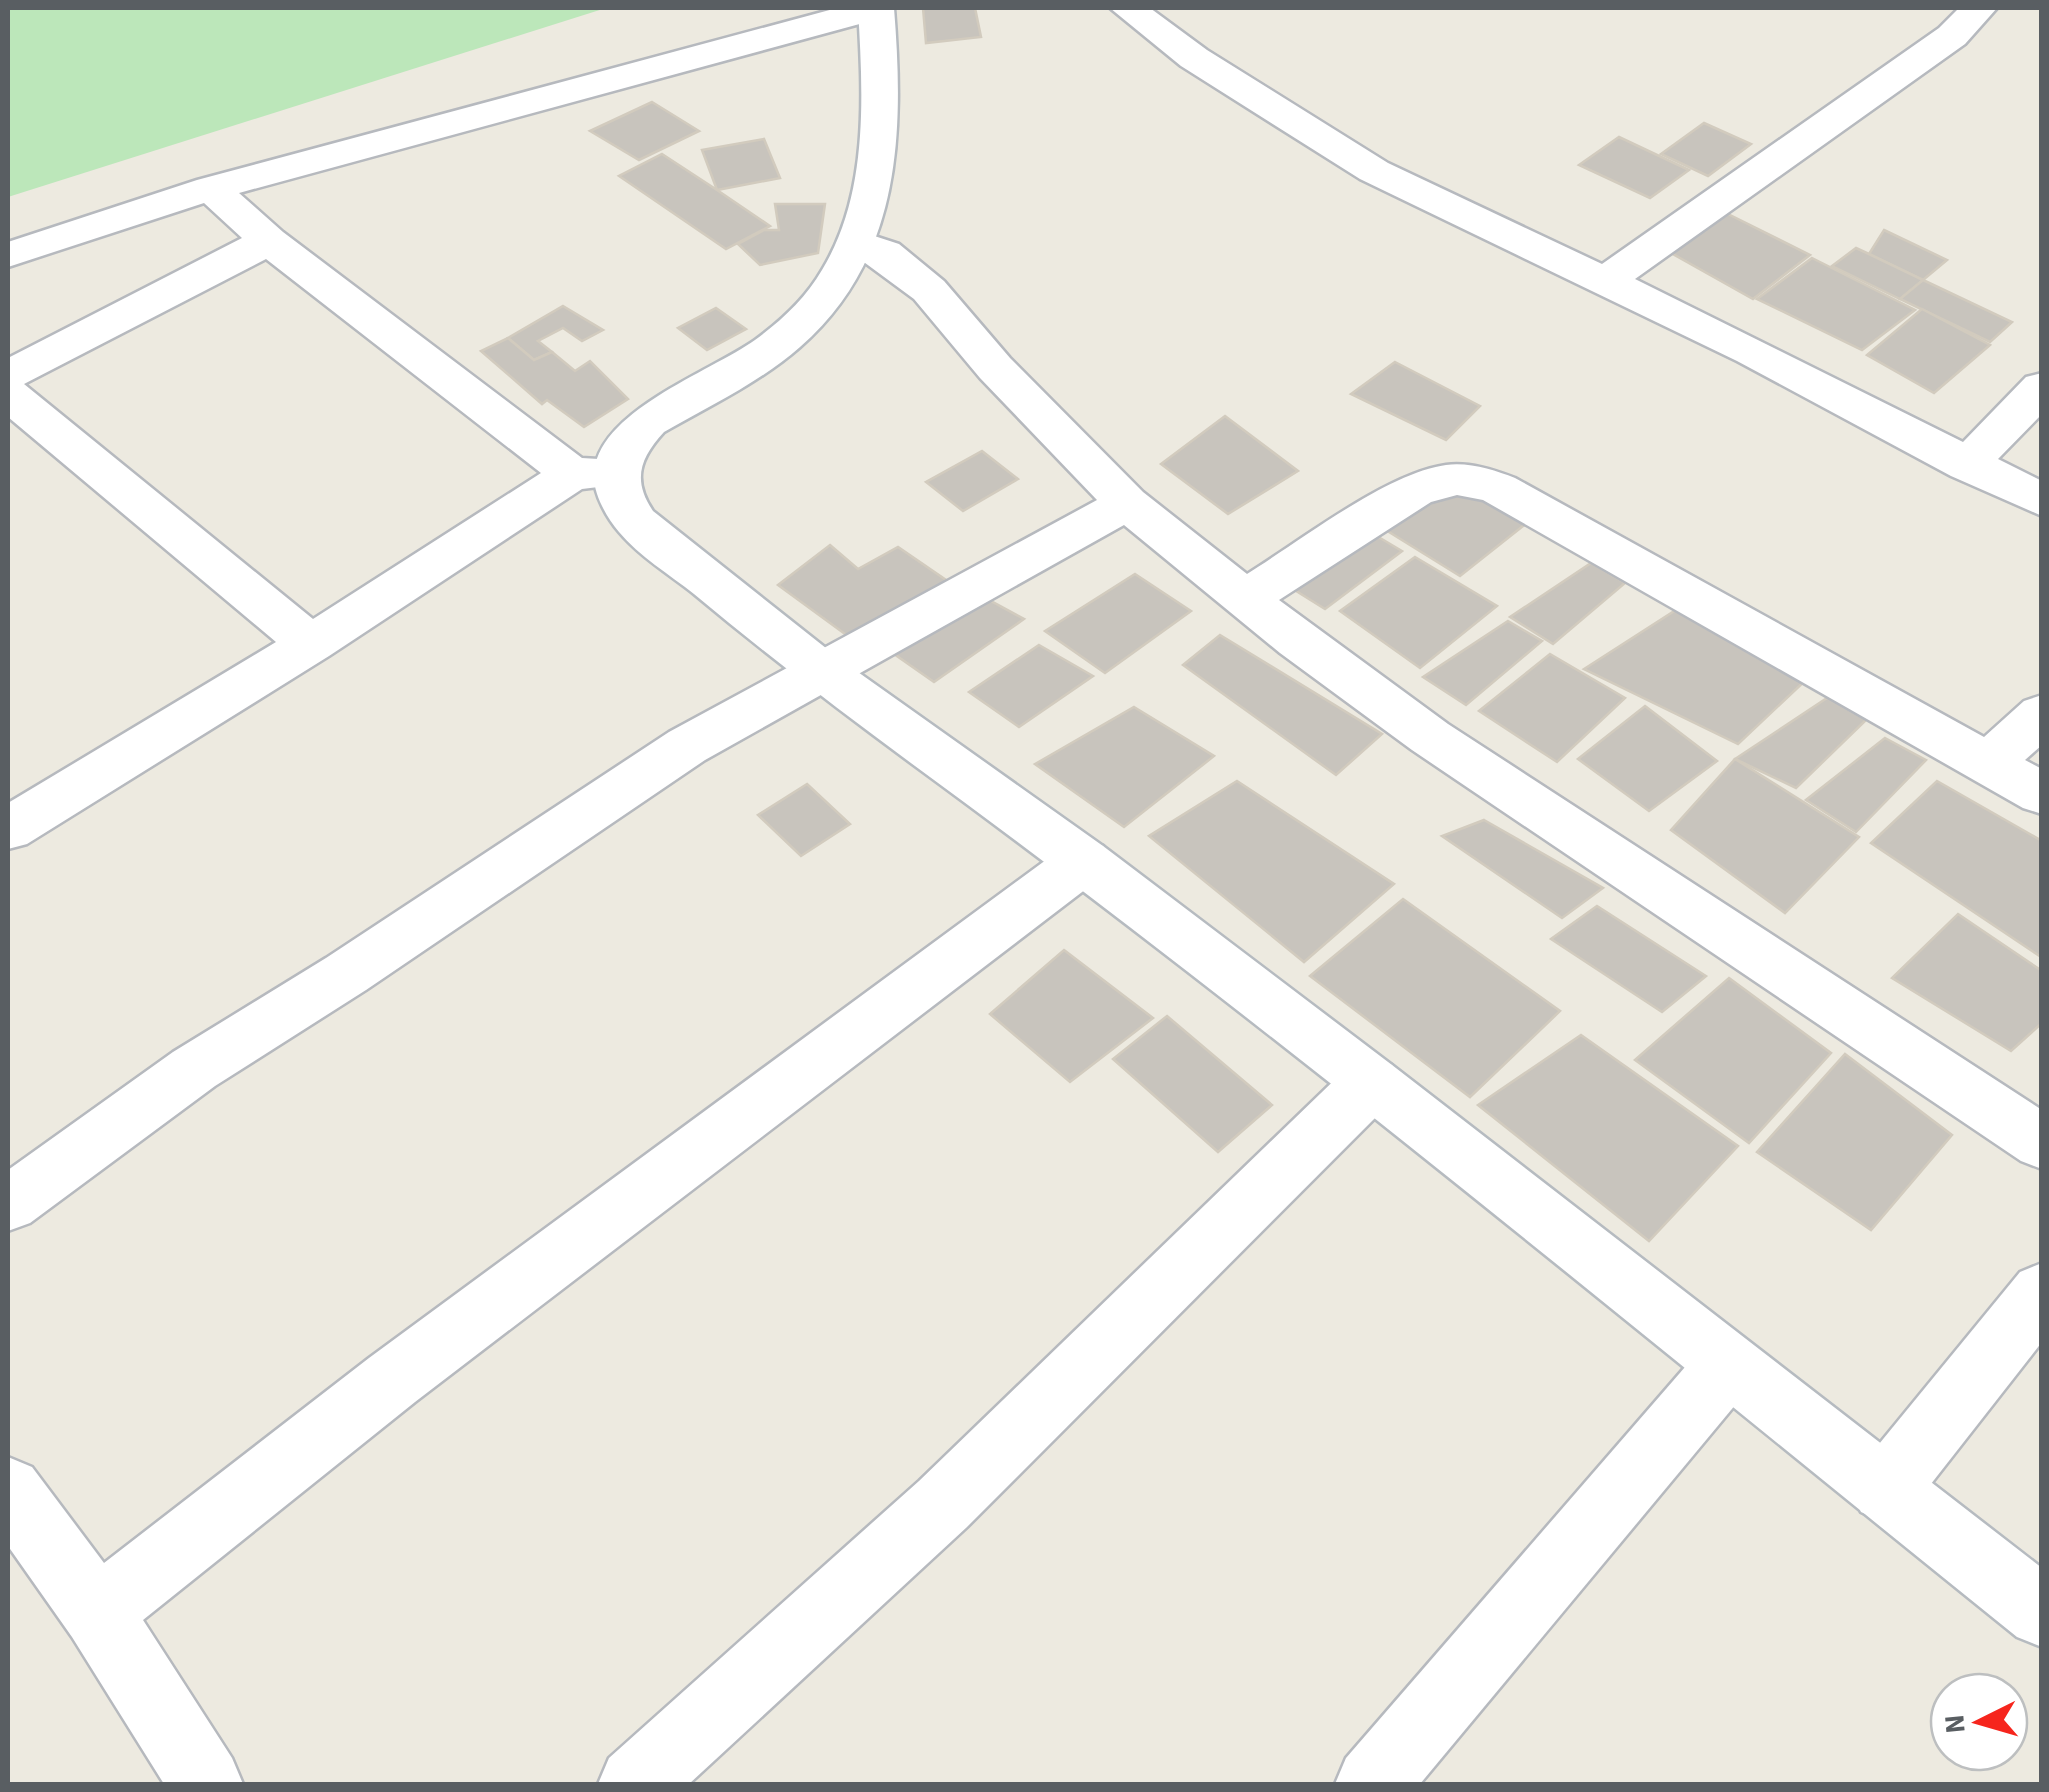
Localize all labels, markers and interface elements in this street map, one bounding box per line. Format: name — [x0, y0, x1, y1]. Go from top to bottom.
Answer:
north arrow — [1929, 1672, 2029, 1772]
text: N — [1934, 1713, 1976, 1735]

